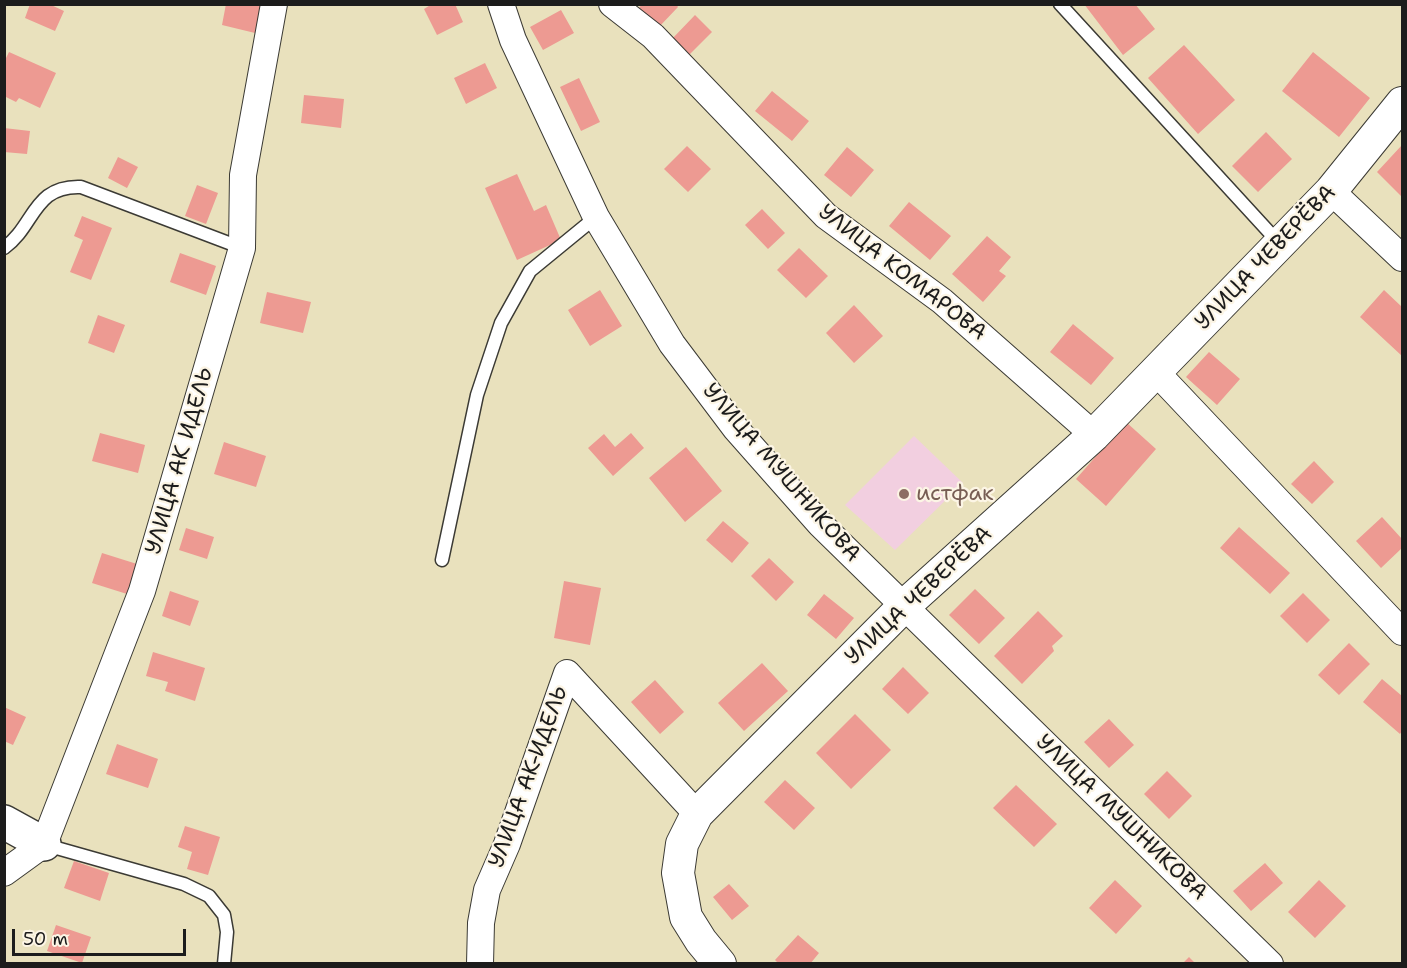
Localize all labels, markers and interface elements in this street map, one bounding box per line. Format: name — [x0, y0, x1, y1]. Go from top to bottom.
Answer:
street label: УЛИЦА ЧЕВЕРЁВА — [1190, 180, 1342, 336]
street label: УЛИЦА КОМАРОВА — [813, 199, 991, 347]
street label: УЛИЦА АК ИДЕЛЬ — [141, 365, 219, 557]
street label: УЛИЦА МУШНИКОВА — [696, 378, 866, 568]
place label: истфак — [916, 481, 994, 507]
marker: истфак — [897, 487, 911, 501]
street label: УЛИЦА ЧЕВЕРЁВА — [840, 521, 998, 671]
street label: УЛИЦА АК-ИДЕЛЬ — [484, 683, 574, 871]
street label: УЛИЦА МУШНИКОВА — [1030, 729, 1212, 907]
scale bar — [15, 917, 189, 955]
text: 50 m — [23, 927, 68, 951]

